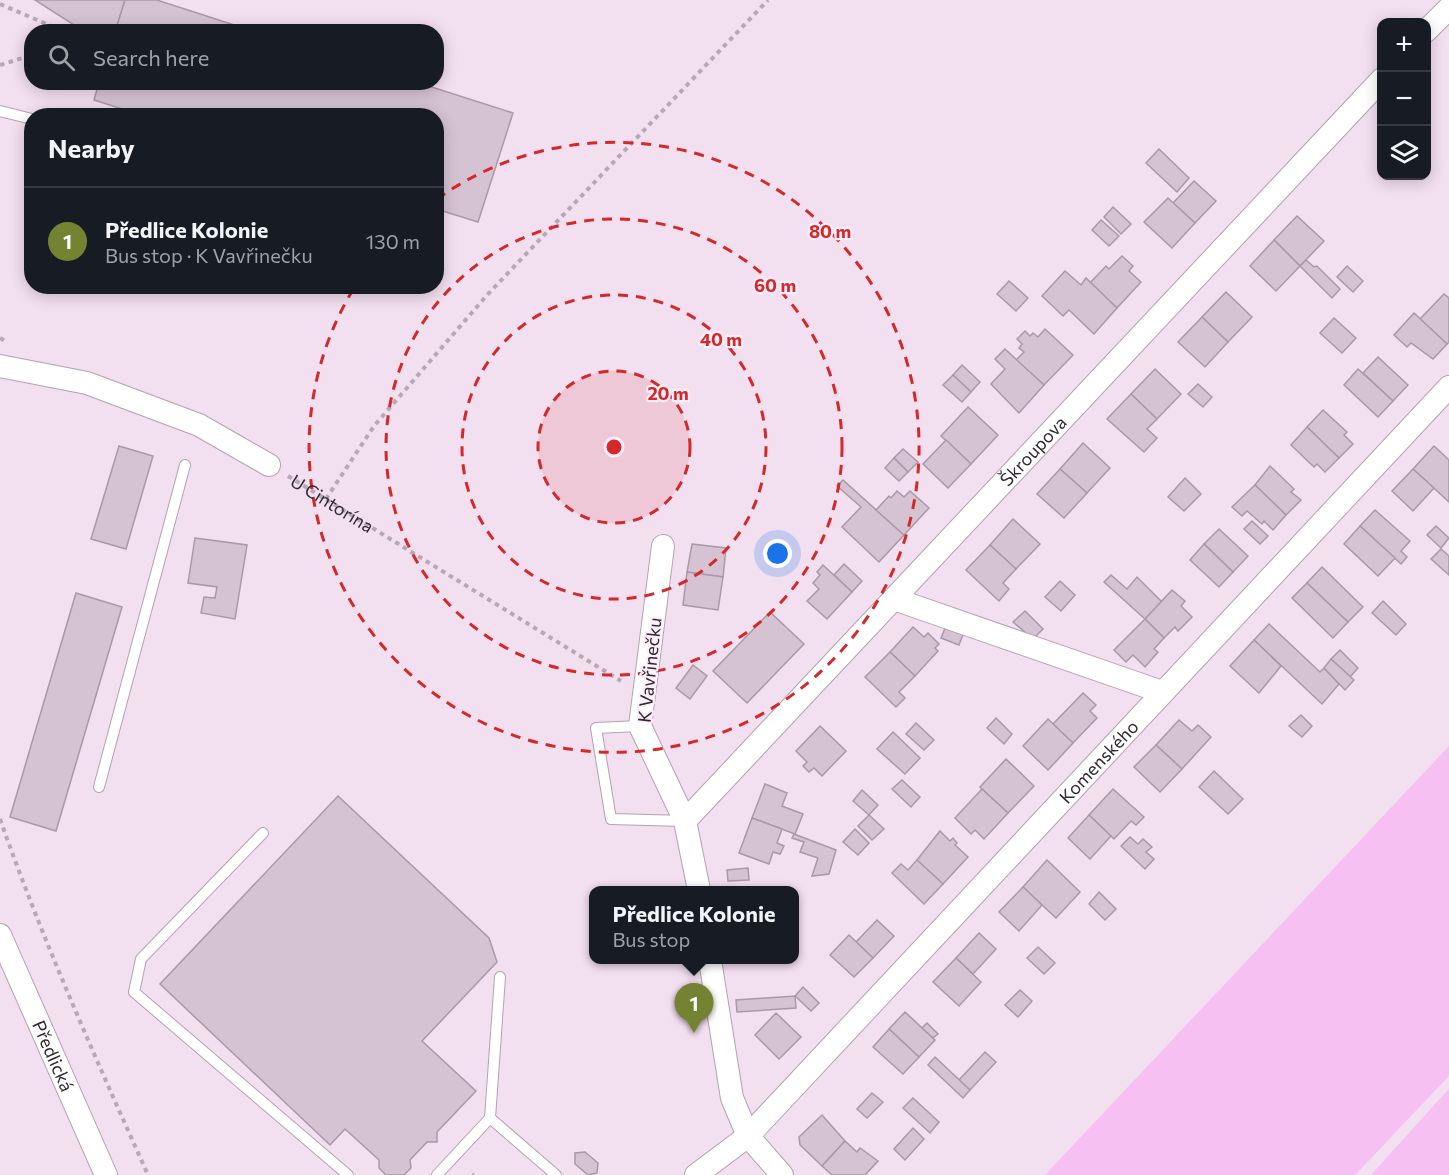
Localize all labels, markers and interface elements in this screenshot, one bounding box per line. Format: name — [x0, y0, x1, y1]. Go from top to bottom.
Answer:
map controls — [1377, 18, 1431, 180]
button: + — [1377, 18, 1431, 72]
search box — [24, 24, 444, 90]
icon: search — [45, 41, 78, 74]
text: Search here — [93, 44, 209, 71]
button: − — [1377, 72, 1431, 126]
button: layers — [1377, 126, 1431, 180]
text: Nearby — [48, 132, 135, 163]
text: Předlice Kolonie — [105, 216, 268, 243]
text: 80 m — [809, 220, 851, 242]
text: 1 — [63, 229, 72, 253]
text: 130 m — [366, 229, 420, 253]
text: Bus stop · K Vavřinečku — [105, 243, 313, 267]
text: 60 m — [754, 274, 796, 296]
text: 40 m — [700, 328, 742, 350]
text: 20 m — [647, 382, 689, 404]
street label: Škroupova — [995, 411, 1071, 490]
centre of rings — [604, 437, 624, 457]
street label: U Cintorína — [287, 469, 378, 537]
your location — [763, 539, 792, 568]
street label: K Vavřinečku — [633, 616, 665, 724]
street label: Komenského — [1054, 715, 1143, 808]
popup — [589, 886, 799, 964]
text: Předlice Kolonie — [612, 900, 776, 927]
text: Bus stop — [612, 927, 690, 951]
pin: 1 — [674, 984, 714, 1033]
street label: Předlická — [28, 1017, 79, 1095]

